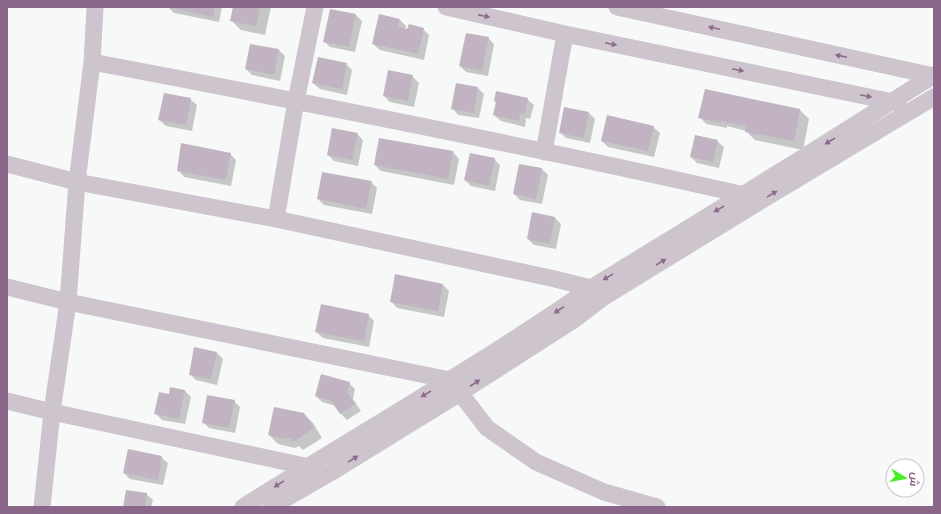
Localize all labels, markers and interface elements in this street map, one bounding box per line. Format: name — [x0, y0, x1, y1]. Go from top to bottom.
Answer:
one-way arrow — [478, 13, 490, 19]
one-way arrow — [708, 25, 720, 31]
one-way arrow — [605, 41, 617, 47]
one-way arrow — [835, 52, 847, 58]
one-way arrow — [732, 67, 744, 73]
one-way arrow — [859, 94, 872, 100]
one-way arrow — [825, 137, 835, 145]
one-way arrow — [766, 191, 778, 198]
one-way arrow — [713, 206, 725, 213]
one-way arrow — [655, 258, 667, 265]
one-way arrow — [603, 273, 613, 281]
one-way arrow — [553, 306, 565, 313]
one-way arrow — [470, 379, 481, 386]
one-way arrow — [420, 391, 432, 398]
one-way arrow — [347, 455, 359, 462]
north arrow — [885, 458, 925, 498]
text: ش — [907, 472, 923, 488]
one-way arrow — [274, 480, 284, 488]

